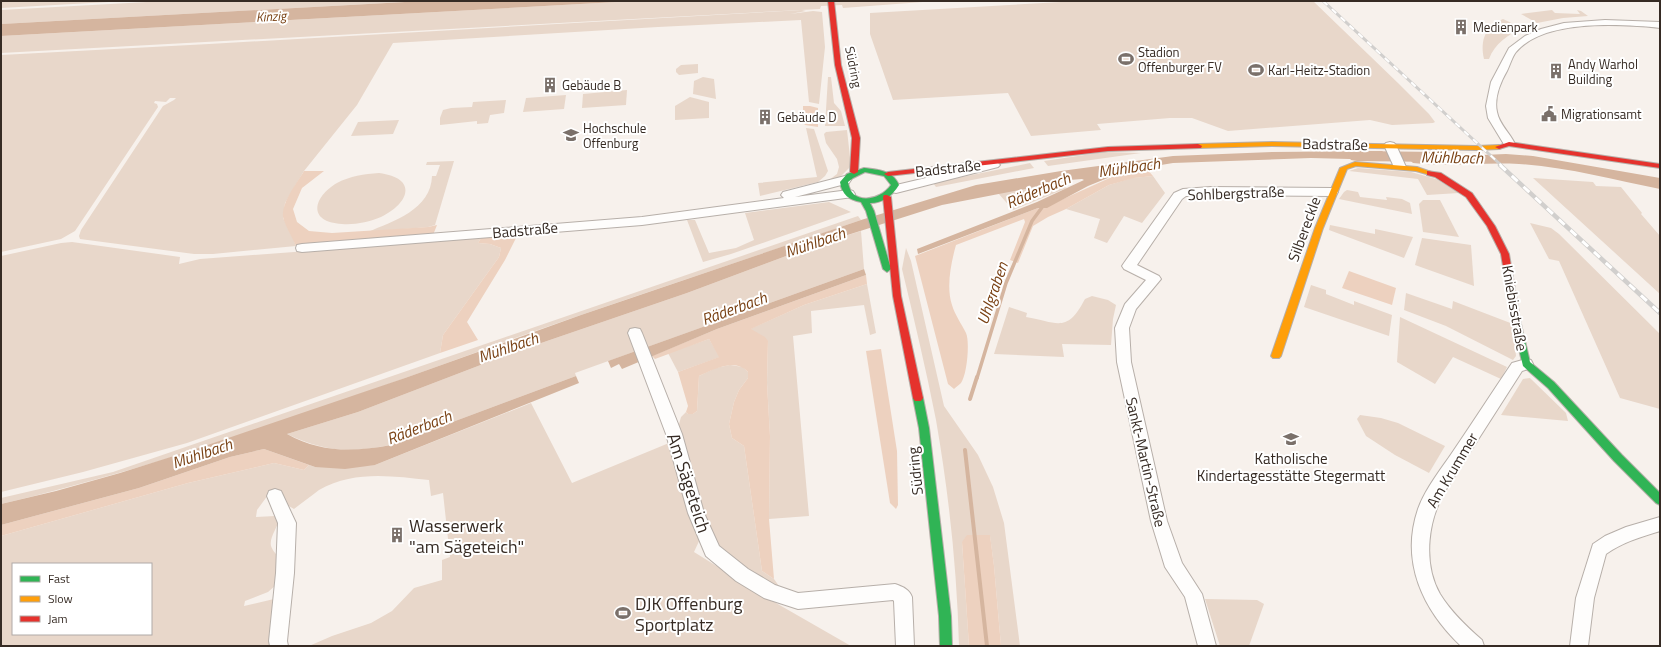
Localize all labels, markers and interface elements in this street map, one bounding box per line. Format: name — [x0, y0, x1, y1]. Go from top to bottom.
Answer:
water label: Kinzig — [255, 5, 288, 27]
place label: Medienpark — [1473, 17, 1538, 37]
building icon: Medienpark — [1452, 18, 1470, 36]
place label: Stadion Offenburger FV — [1138, 42, 1222, 77]
street label: Südring — [840, 45, 868, 90]
sports icon: Stadion Offenburger FV — [1117, 50, 1135, 68]
place label: Andy Warhol Building — [1568, 54, 1638, 89]
place label: Karl-Heitz-Stadion — [1268, 60, 1370, 80]
sports icon: Karl-Heitz-Stadion — [1247, 61, 1265, 79]
building icon: Andy Warhol Building — [1547, 62, 1565, 80]
place label: Gebäude B — [562, 75, 621, 95]
building icon: Gebäude B — [541, 76, 559, 94]
place label: Migrationsamt — [1561, 104, 1642, 124]
public building icon: Migrationsamt — [1540, 105, 1558, 123]
place label: Gebäude D — [777, 107, 837, 127]
building icon: Gebäude D — [756, 108, 774, 126]
place label: Hochschule Offenburg — [583, 118, 646, 153]
school or university icon: Hochschule Offenburg — [562, 126, 580, 144]
street label: Badstraße — [1302, 132, 1368, 156]
water label: Mühlbach — [1421, 144, 1484, 170]
water label: Mühlbach — [1096, 151, 1163, 183]
street label: Badstraße — [914, 153, 982, 183]
water label: Räderbach — [1002, 165, 1075, 214]
street label: Sohlbergstraße — [1187, 180, 1285, 206]
street label: Silbereckle — [1282, 193, 1326, 265]
street label: Badstraße — [491, 216, 559, 244]
water label: Mühlbach — [782, 220, 849, 263]
water label: Uhlgraben — [970, 258, 1014, 327]
street label: Kniebisstraße — [1496, 263, 1534, 353]
water label: Räderbach — [698, 285, 771, 331]
water label: Mühlbach — [475, 325, 542, 368]
street label: Sankt-Martin-Straße — [1120, 395, 1172, 529]
water label: Räderbach — [383, 403, 456, 450]
street label: Am Krummer — [1420, 428, 1484, 512]
street label: Am Sägeteich — [660, 430, 718, 536]
school or university icon: Katholische Kindertagesstätte Stegermatt — [1282, 430, 1300, 448]
water label: Mühlbach — [169, 431, 236, 474]
street label: Südring — [901, 446, 929, 496]
place label: Katholische Kindertagesstätte Stegermatt — [1197, 447, 1386, 487]
place label: Wasserwerk "am Sägeteich" — [409, 512, 524, 560]
building icon: Wasserwerk "am Sägeteich" — [388, 526, 406, 544]
legend — [12, 563, 152, 635]
text: Fast — [48, 569, 71, 588]
text: Slow — [48, 589, 73, 608]
place label: DJK Offenburg Sportplatz — [635, 590, 742, 638]
sports icon: DJK Offenburg Sportplatz — [614, 604, 632, 622]
text: Jam — [48, 609, 68, 628]

